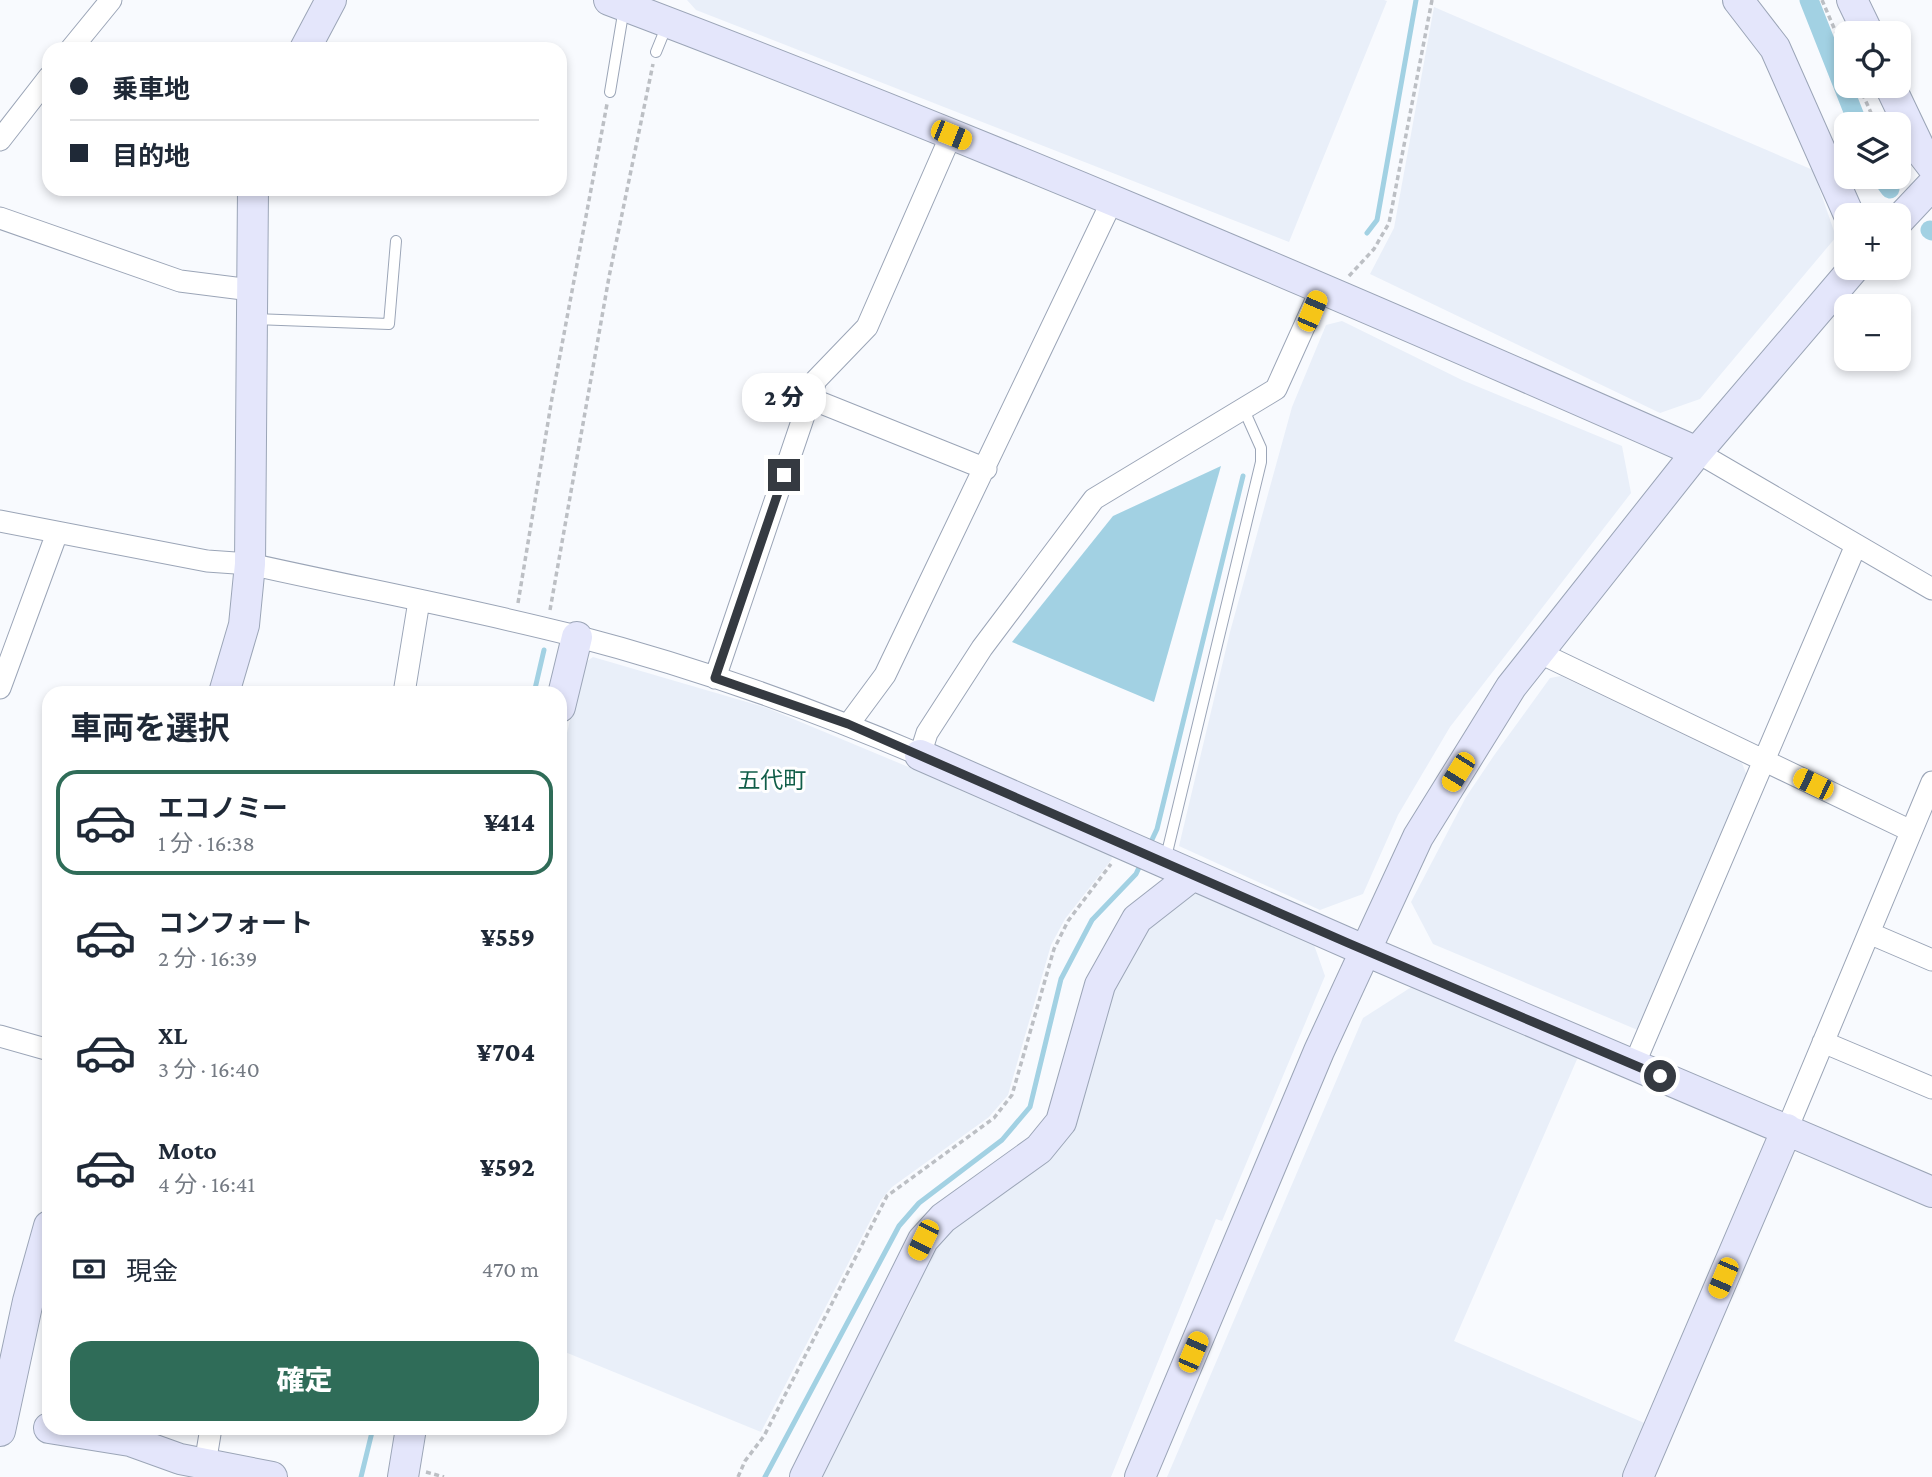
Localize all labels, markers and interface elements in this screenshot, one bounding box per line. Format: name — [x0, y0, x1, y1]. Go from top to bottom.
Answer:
map controls — [1834, 21, 1911, 371]
button: locate — [1834, 21, 1911, 98]
text: 乗車地 — [112, 75, 190, 104]
button: layers — [1834, 112, 1911, 189]
car — [928, 117, 975, 153]
text: 目的地 — [112, 142, 190, 171]
button: + — [1834, 203, 1911, 280]
car — [1295, 288, 1330, 334]
button: − — [1834, 294, 1911, 371]
callout: 2 分 — [742, 374, 826, 422]
text: 2 分 — [764, 384, 804, 410]
route end — [768, 459, 800, 491]
text: 車両を選択 — [70, 710, 230, 746]
car — [1438, 749, 1479, 795]
car — [1790, 765, 1837, 803]
district label: 五代町 — [738, 767, 807, 793]
icon: car — [74, 791, 137, 854]
text: エコノミー — [158, 794, 288, 823]
text: ¥414 — [484, 808, 535, 837]
text: 1 分 · 16:38 — [158, 830, 255, 856]
icon: car — [74, 906, 137, 969]
text: コンフォート — [158, 909, 313, 938]
text: ¥559 — [481, 923, 535, 952]
text: 2 分 · 16:39 — [158, 945, 257, 971]
icon: car — [74, 1021, 137, 1084]
text: XL — [158, 1021, 187, 1050]
text: ¥704 — [477, 1038, 535, 1067]
text: 3 分 · 16:40 — [158, 1056, 260, 1082]
route start — [1644, 1060, 1676, 1092]
icon: car — [74, 1136, 137, 1199]
text: Moto — [158, 1136, 217, 1165]
text: ¥592 — [480, 1153, 535, 1182]
text: 4 分 · 16:41 — [158, 1171, 255, 1197]
car — [905, 1217, 942, 1263]
icon: cash — [70, 1250, 108, 1288]
car — [1706, 1255, 1741, 1301]
text: 470 m — [482, 1256, 539, 1282]
text: 現金 — [126, 1257, 178, 1286]
car — [1176, 1329, 1211, 1375]
button: 確定 — [70, 1341, 539, 1421]

